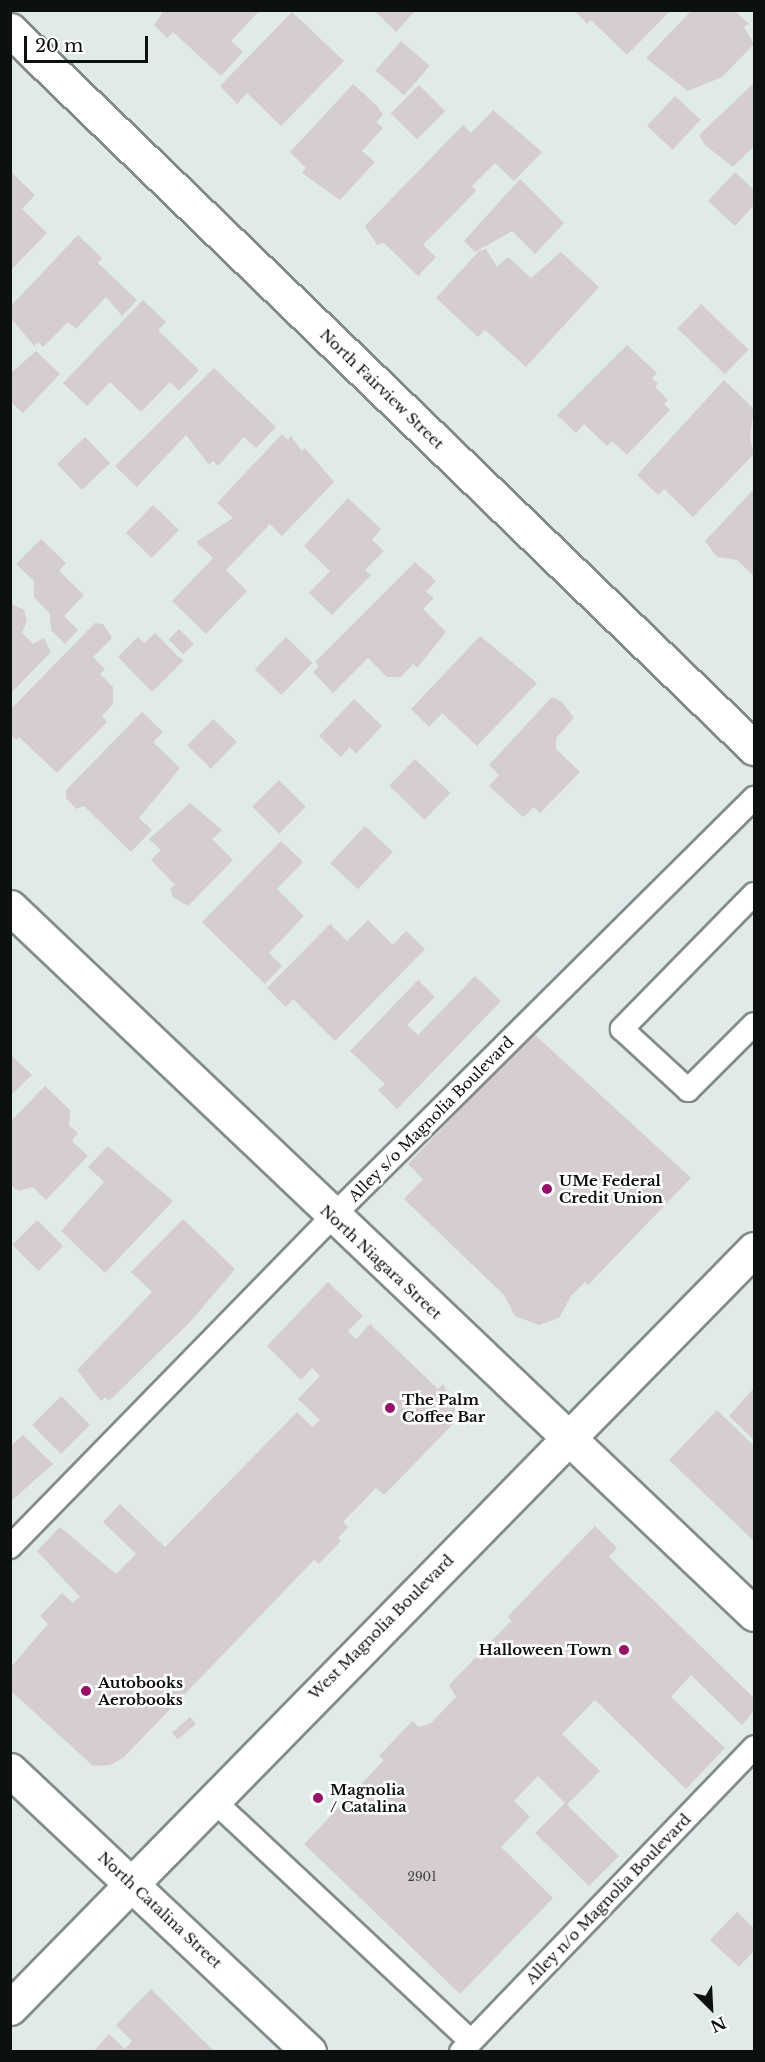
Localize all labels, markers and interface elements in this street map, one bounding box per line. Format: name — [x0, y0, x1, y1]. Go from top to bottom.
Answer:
scale bar — [27, 24, 152, 62]
text: 20 m — [35, 35, 83, 57]
street label: North Fairview Street — [316, 325, 448, 453]
street label: Alley s/o Magnolia Boulevard — [345, 1033, 517, 1205]
place label: UMe Federal Credit Union — [559, 1171, 663, 1206]
marker: UMe Federal Credit Union — [540, 1182, 554, 1196]
street label: North Niagara Street — [317, 1201, 445, 1323]
place label: The Palm Coffee Bar — [402, 1390, 485, 1425]
marker: The Palm Coffee Bar — [383, 1401, 397, 1415]
street label: West Magnolia Boulevard — [305, 1551, 457, 1703]
place label: Halloween Town — [478, 1641, 612, 1659]
marker: Halloween Town — [617, 1643, 631, 1657]
place label: Autobooks Aerobooks — [98, 1673, 183, 1708]
marker: Autobooks Aerobooks — [79, 1684, 93, 1698]
place label: Magnolia / Catalina — [330, 1780, 407, 1815]
marker: Magnolia / Catalina — [311, 1791, 325, 1805]
street label: Alley n/o Magnolia Boulevard — [522, 1810, 694, 1988]
street label: North Catalina Street — [94, 1848, 226, 1972]
house number: 2901 — [407, 1870, 437, 1884]
north arrow — [681, 1978, 741, 2038]
text: N — [707, 2012, 729, 2037]

